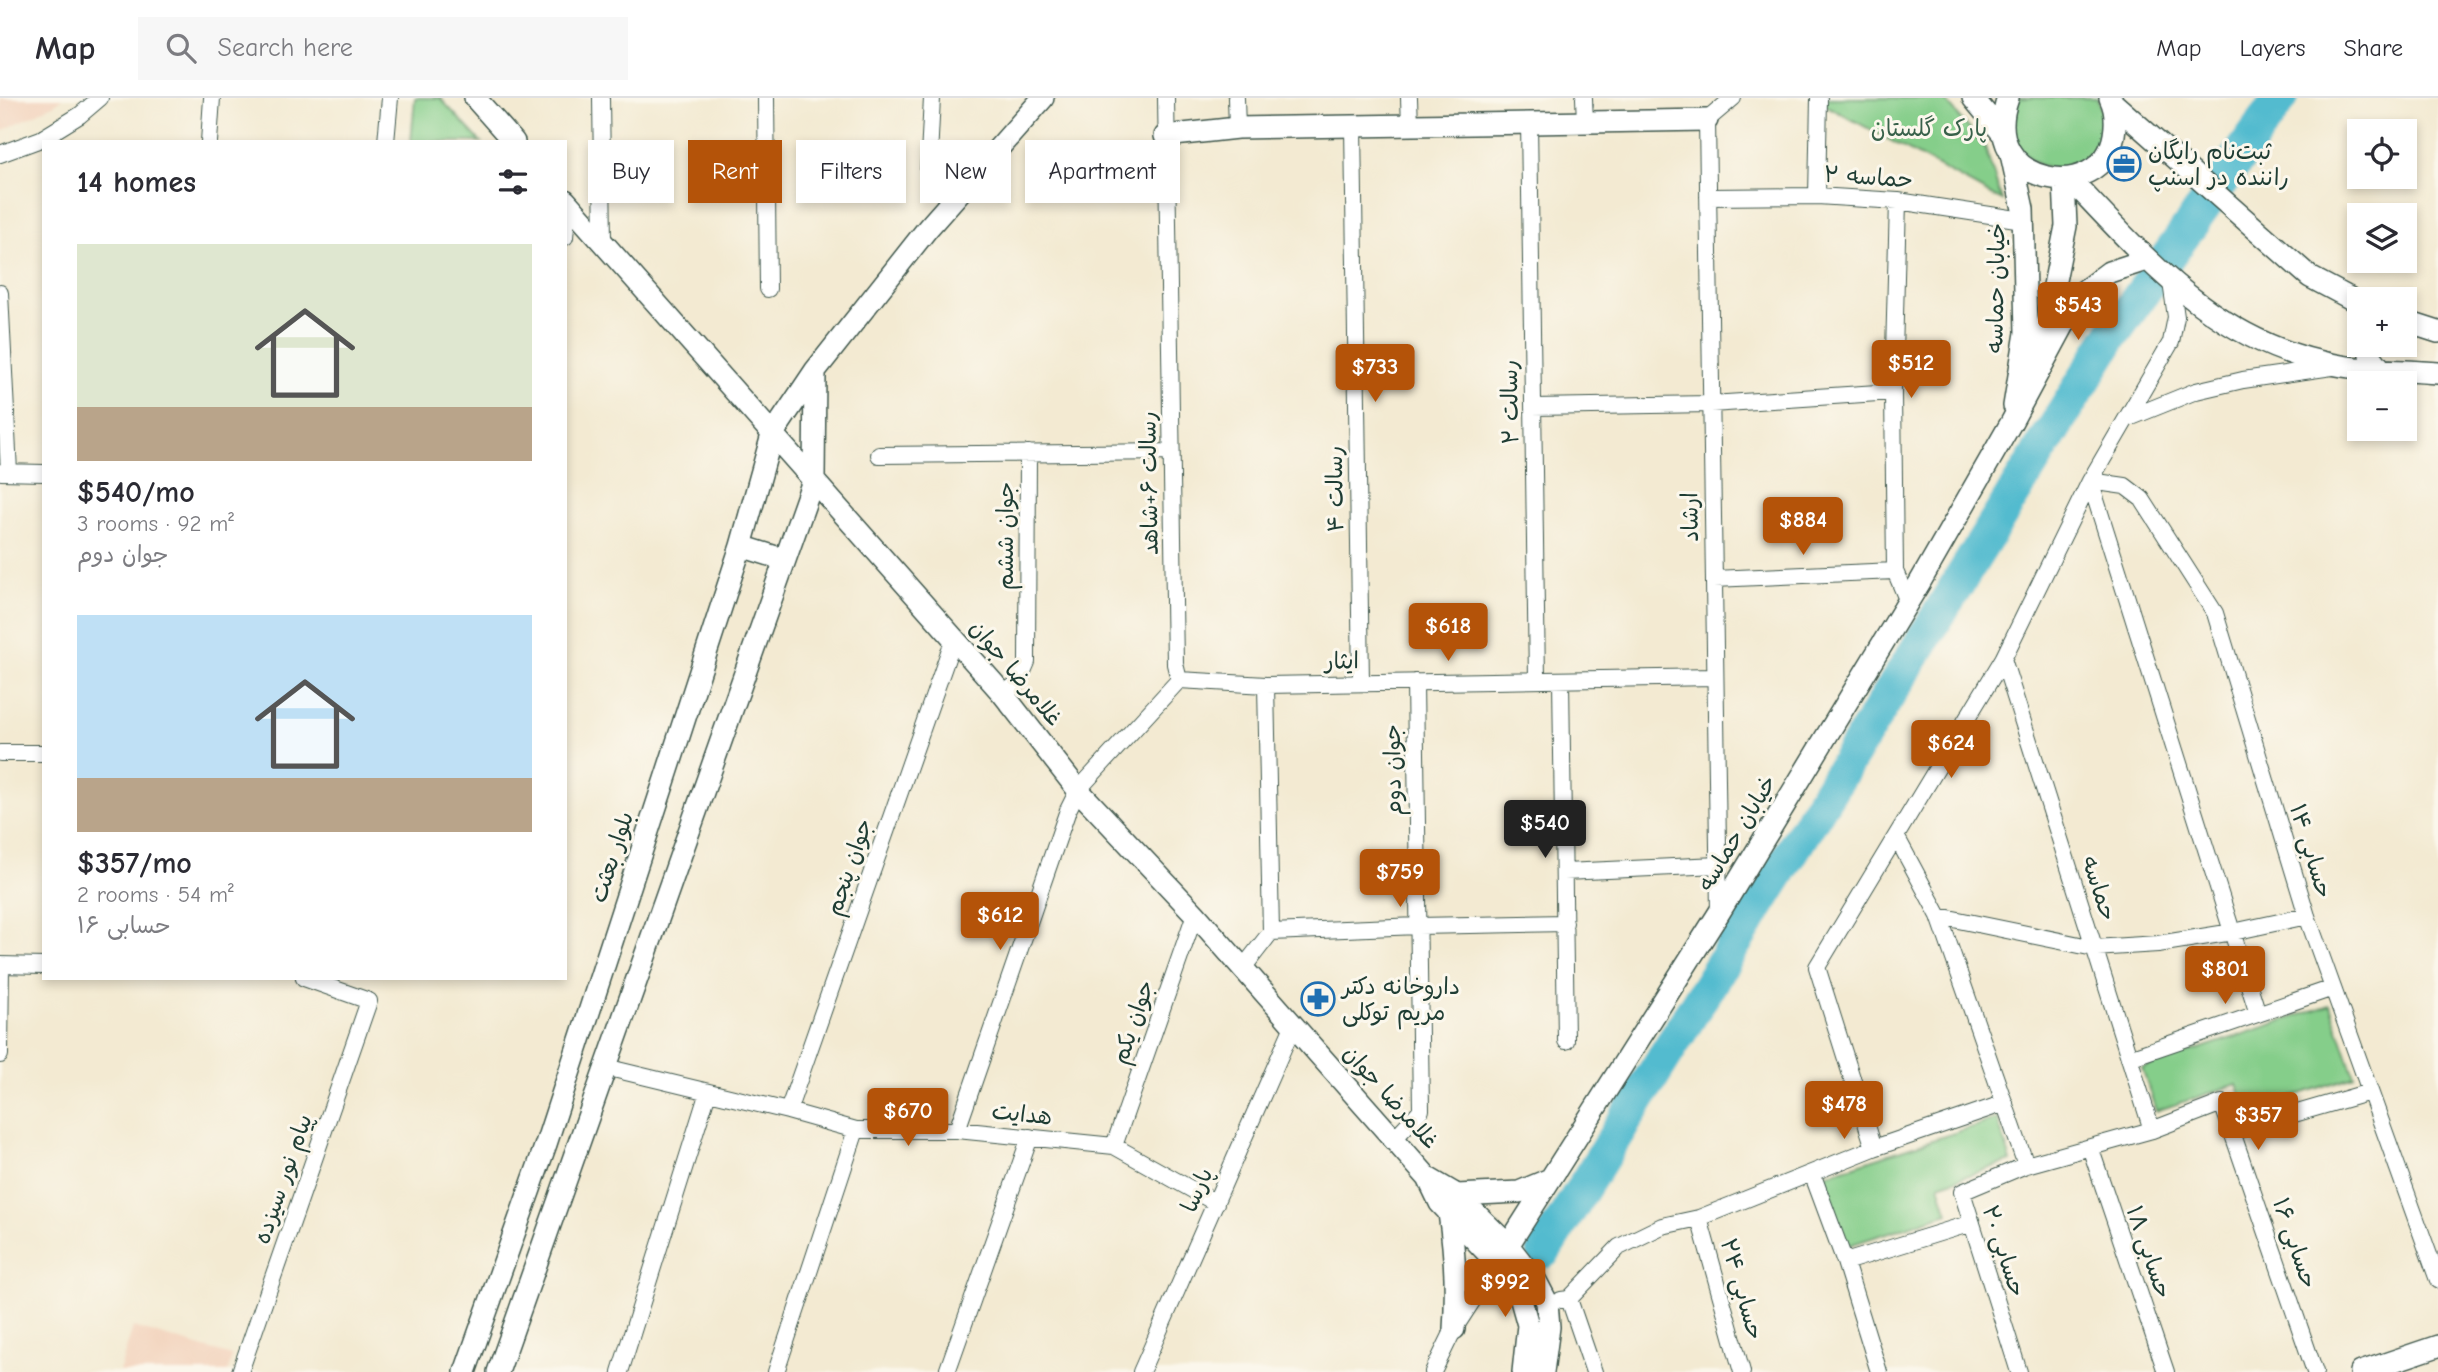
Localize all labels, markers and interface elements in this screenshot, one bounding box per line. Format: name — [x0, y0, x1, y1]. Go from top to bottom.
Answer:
search box — [138, 17, 628, 80]
text: Map — [35, 29, 96, 67]
icon: search — [162, 29, 200, 67]
text: Search here — [218, 33, 353, 63]
text: Map — [2156, 34, 2202, 62]
text: Layers — [2240, 34, 2305, 62]
text: Share — [2343, 34, 2403, 62]
park label: پارک گلستان — [1871, 115, 1987, 143]
map controls — [2347, 119, 2417, 441]
button: locate — [2347, 119, 2417, 189]
place label: ثبت‌نام رایگان راننده در اسنپ — [2148, 138, 2289, 192]
chip: Buy — [588, 140, 674, 203]
chip: Rent — [688, 140, 782, 203]
chip: Filters — [796, 140, 906, 203]
chip: New — [920, 140, 1011, 203]
chip: Apartment — [1025, 140, 1180, 203]
office icon: ثبت‌نام رایگان راننده در اسنپ — [2105, 145, 2143, 183]
street label: حماسه ۲ — [1823, 160, 1913, 194]
icon: filters — [494, 163, 532, 201]
text: 14 homes — [77, 165, 196, 200]
button: layers — [2347, 203, 2417, 273]
street label: خیابان حماسه — [1981, 223, 2011, 353]
pin: $543 — [2037, 282, 2119, 342]
button: + — [2347, 287, 2417, 357]
icon: home — [242, 290, 368, 416]
text: $543 — [2054, 291, 2102, 318]
pin: $512 — [1870, 341, 1952, 400]
pin: $733 — [1334, 344, 1416, 404]
text: $512 — [1888, 349, 1934, 376]
text: $733 — [1352, 353, 1398, 380]
street label: رسالت ۲ — [1496, 359, 1524, 445]
button: − — [2347, 371, 2417, 441]
street label: رسالت ۶+شاهد — [1134, 411, 1164, 555]
street label: رسالت ۴ — [1321, 445, 1349, 533]
text: $540/mo — [77, 475, 195, 510]
street label: جوان ششم — [992, 482, 1023, 590]
street label: ارشاد — [1676, 492, 1704, 542]
pin: $884 — [1762, 498, 1844, 557]
text: $884 — [1779, 506, 1827, 533]
text: 3 rooms · 92 m² — [77, 510, 234, 537]
text: جوان دوم — [77, 541, 169, 568]
pin: $618 — [1407, 603, 1489, 663]
text: $618 — [1425, 612, 1471, 639]
street label: غلامرضا جوان — [964, 615, 1068, 731]
street label: ایثار — [1323, 647, 1359, 675]
icon: home — [242, 661, 368, 787]
pin: $624 — [1910, 720, 1992, 780]
street label: جوان دوم — [1379, 724, 1411, 816]
text: $624 — [1927, 729, 1975, 756]
street label: خیابان حماسه — [1692, 770, 1782, 896]
pin: $540 — [1504, 800, 1586, 860]
street label: حسابی ۱۴ — [2283, 801, 2338, 902]
street label: بلوار بعثت — [585, 808, 639, 906]
text: $540 — [1520, 809, 1570, 836]
street label: جوان پنجم — [820, 815, 882, 920]
text: $357/mo — [77, 846, 192, 881]
pin: $759 — [1359, 850, 1441, 909]
street label: حماسه — [2076, 853, 2122, 923]
text: $759 — [1376, 858, 1424, 885]
text: 2 rooms · 54 m² — [77, 881, 234, 908]
pin: $612 — [959, 892, 1041, 952]
text: $612 — [977, 901, 1023, 928]
text: حسابی ۱۶ — [77, 912, 171, 939]
pin: $801 — [2184, 946, 2266, 1006]
text: $801 — [2201, 955, 2249, 982]
place label: داروخانه دکتر مریم توکلی — [1340, 973, 1460, 1030]
street label: جوان یکم — [1106, 977, 1164, 1069]
pharmacy icon: داروخانه دکتر مریم توکلی — [1299, 980, 1337, 1018]
street label: غلامرضا جوان — [1338, 1040, 1444, 1154]
pin: $478 — [1803, 1082, 1885, 1141]
pin: $670 — [867, 1088, 949, 1148]
text: $478 — [1821, 1090, 1867, 1117]
pin: $357 — [2217, 1093, 2299, 1152]
text: $670 — [883, 1097, 933, 1124]
street label: هدایت — [990, 1097, 1054, 1131]
text: $357 — [2234, 1101, 2282, 1128]
street label: پیام نور سیزده — [248, 1110, 322, 1249]
street label: پارسا — [1175, 1164, 1220, 1217]
street label: حسابی ۱۶ — [2266, 1194, 2323, 1292]
street label: حسابی ۲۰ — [1976, 1202, 2031, 1300]
street label: حسابی ۱۸ — [2120, 1202, 2177, 1302]
street label: حسابی ۲۴ — [1714, 1235, 1769, 1343]
pin: $992 — [1464, 1260, 1546, 1319]
text: $992 — [1480, 1268, 1530, 1295]

